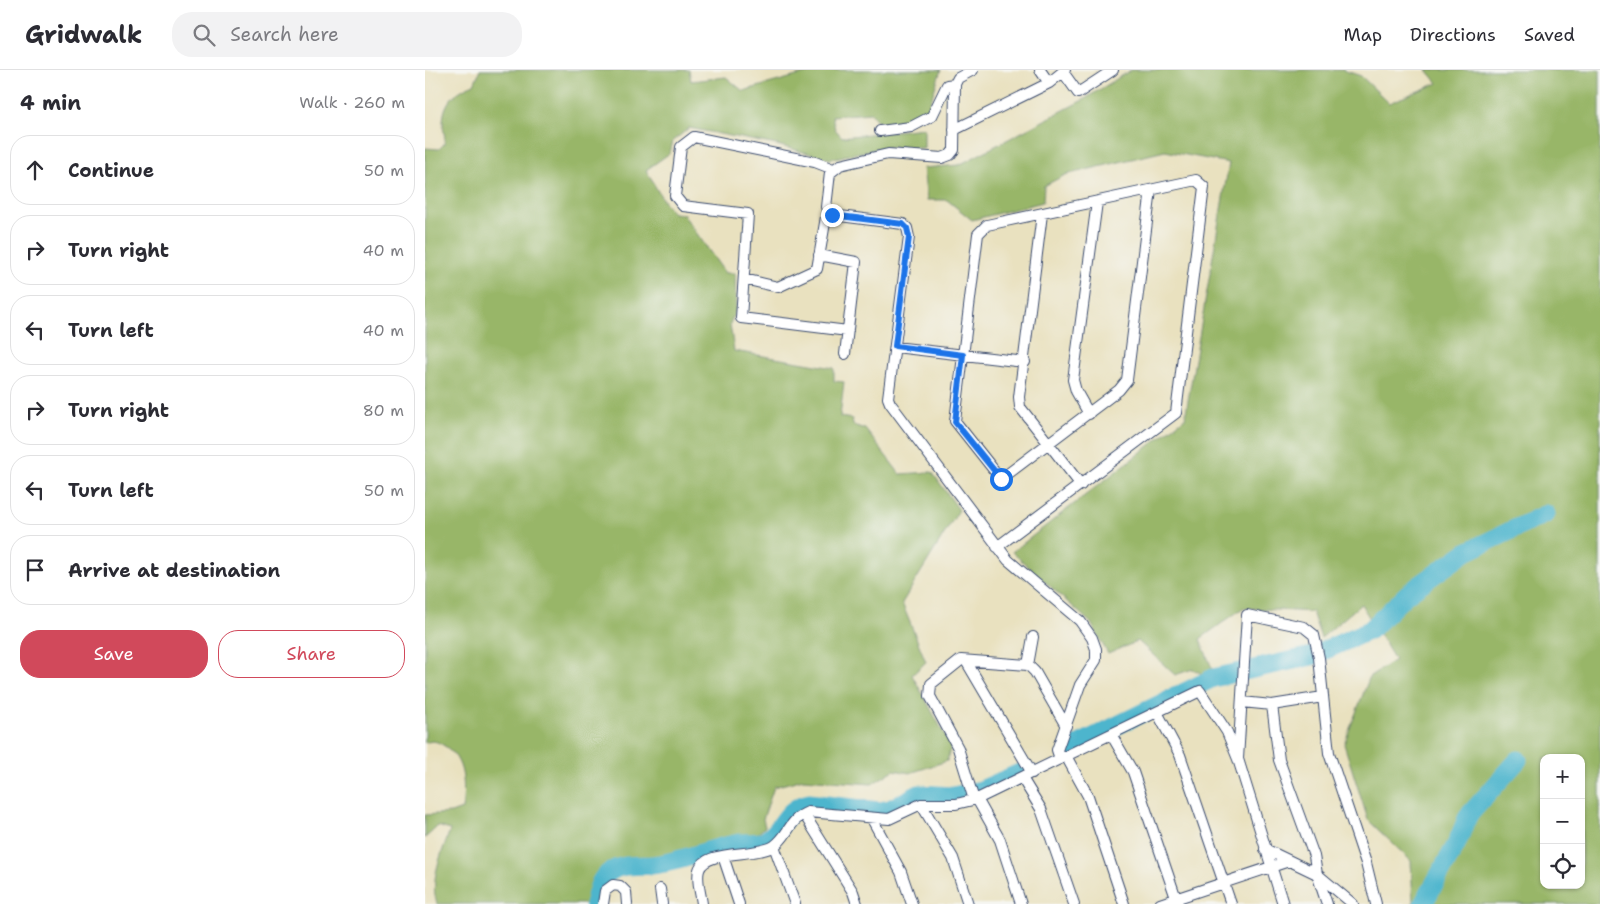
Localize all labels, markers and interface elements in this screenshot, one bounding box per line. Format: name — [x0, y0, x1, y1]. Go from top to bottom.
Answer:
search box — [172, 12, 522, 57]
text: Gridwalk — [25, 19, 142, 51]
icon: search — [190, 21, 218, 49]
text: Search here — [230, 22, 339, 47]
text: Map — [1344, 23, 1382, 47]
text: Directions — [1410, 23, 1496, 47]
text: Saved — [1524, 23, 1575, 47]
text: 4 min — [20, 89, 81, 117]
text: Walk · 260 m — [299, 92, 405, 113]
icon: ahead — [21, 156, 49, 184]
text: Continue — [68, 158, 154, 183]
text: 50 m — [364, 160, 404, 181]
route end — [821, 204, 844, 227]
icon: right — [21, 236, 49, 264]
text: Turn right — [68, 238, 169, 263]
text: 40 m — [362, 240, 404, 261]
icon: left — [21, 316, 49, 344]
text: Turn left — [68, 318, 154, 343]
text: 40 m — [362, 320, 404, 341]
icon: right — [21, 396, 49, 424]
text: Turn right — [68, 398, 169, 423]
text: 80 m — [363, 400, 404, 421]
route start — [990, 468, 1013, 491]
icon: left — [21, 476, 49, 504]
text: Turn left — [68, 478, 154, 503]
text: 50 m — [364, 480, 404, 501]
icon: arrive — [21, 556, 49, 584]
text: Arrive at destination — [68, 558, 280, 583]
button: Save — [20, 630, 208, 678]
button: Share — [218, 630, 405, 678]
map controls — [1540, 754, 1585, 889]
button: + — [1540, 754, 1585, 799]
button: − — [1540, 799, 1585, 844]
button: locate — [1540, 844, 1585, 889]

